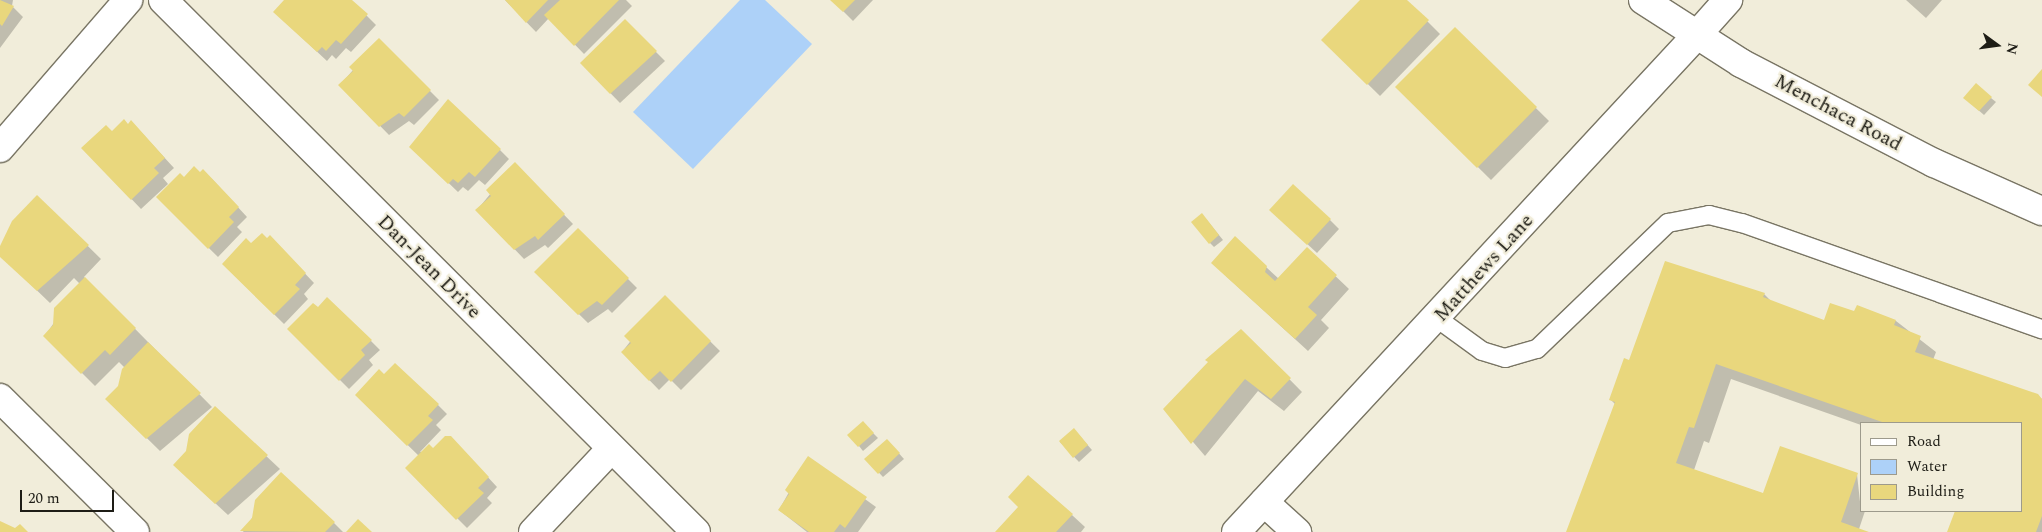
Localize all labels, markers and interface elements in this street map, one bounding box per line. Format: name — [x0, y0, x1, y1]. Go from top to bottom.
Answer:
north arrow — [1972, 20, 2022, 70]
text: N — [2000, 41, 2024, 57]
street label: Menchaca Road — [1770, 69, 1906, 157]
street label: Matthews Lane — [1429, 209, 1539, 327]
street label: Dan-Jean Drive — [372, 210, 486, 324]
legend — [1860, 422, 2022, 512]
text: Road — [1907, 430, 1941, 453]
text: Water — [1907, 455, 1947, 478]
scale bar — [22, 480, 116, 512]
text: Building — [1907, 480, 1964, 503]
text: 20 m — [28, 487, 60, 510]

